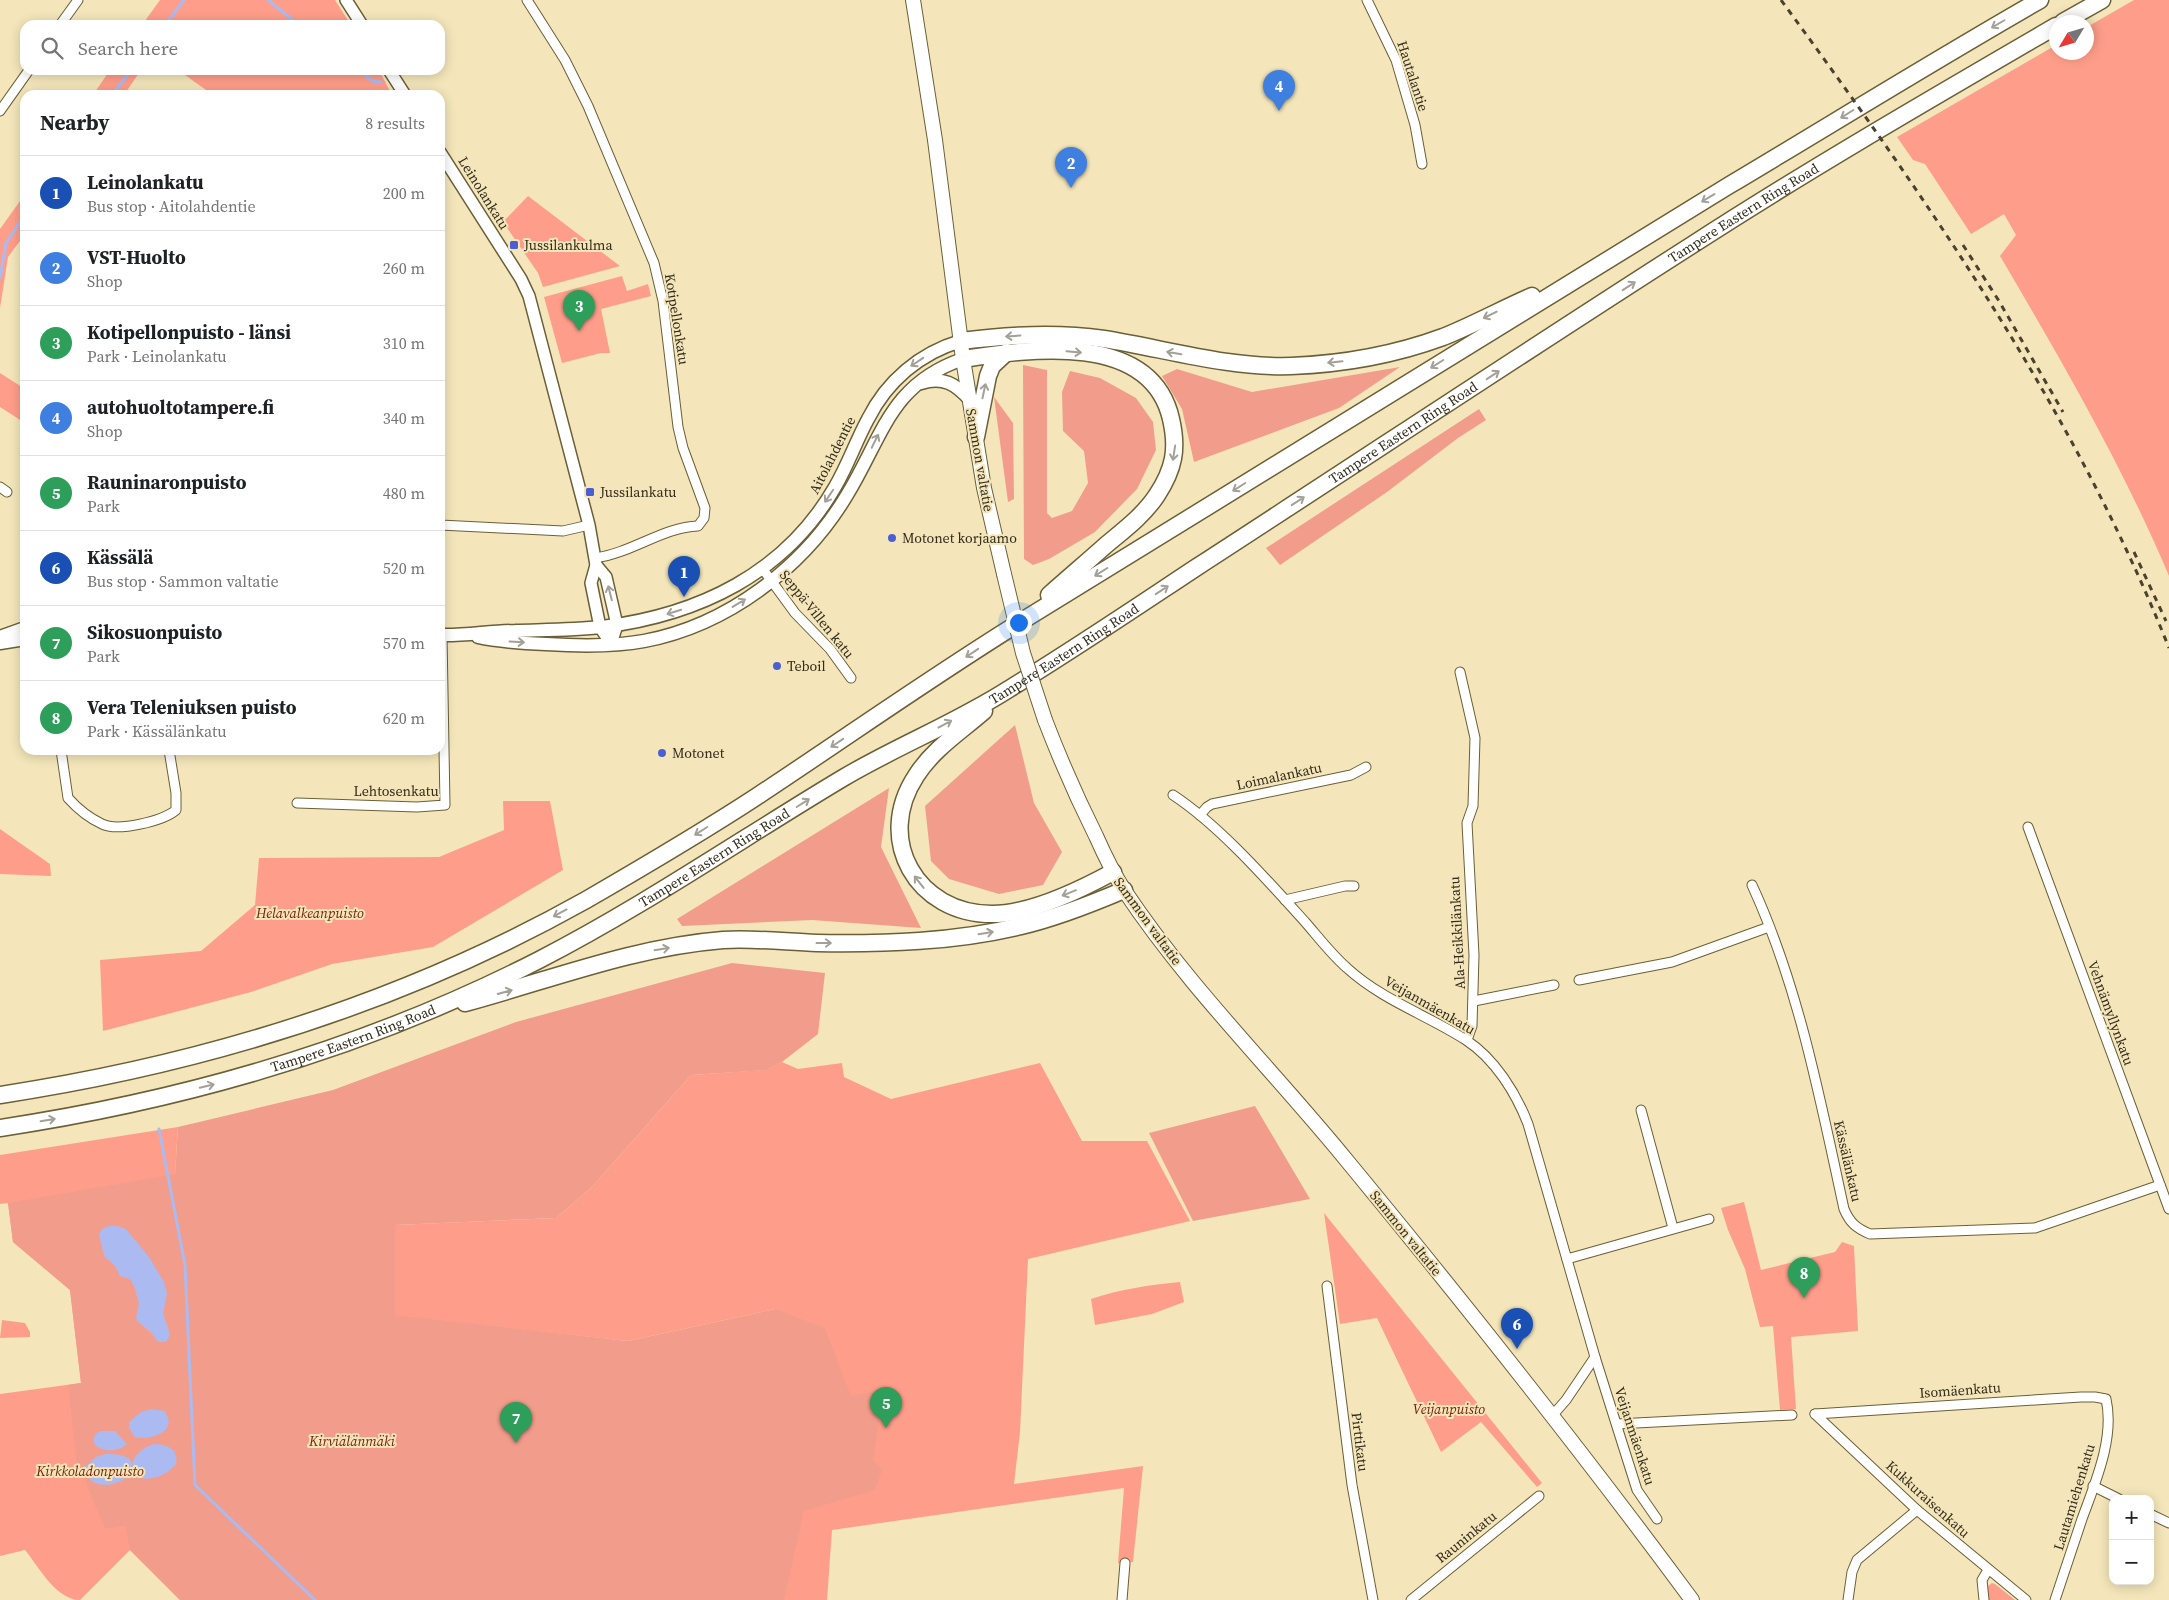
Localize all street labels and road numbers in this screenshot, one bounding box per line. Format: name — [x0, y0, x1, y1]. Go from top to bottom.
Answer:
street label: Hautalantie — [1392, 38, 1434, 114]
street label: Leinolankatu — [454, 153, 514, 233]
street label: Tampere Eastern Ring Road — [1664, 158, 1822, 268]
street label: Kotipellonkatu — [660, 272, 694, 366]
street label: Tampere Eastern Ring Road — [1325, 376, 1481, 489]
street label: Sammon valtatie — [961, 407, 999, 513]
street label: Aitolahdentie — [804, 413, 860, 497]
street label: Seppä-Villen katu — [775, 566, 859, 662]
street label: Tampere Eastern Ring Road — [985, 598, 1143, 709]
street label: Loimalankatu — [1234, 757, 1324, 795]
street label: Lehtosenkatu — [353, 781, 439, 801]
street label: Tampere Eastern Ring Road — [635, 803, 793, 912]
street label: Sammon valtatie — [1109, 873, 1187, 969]
street label: Ala-Heikkilänkatu — [1444, 876, 1470, 990]
street label: Vehnämyllynkatu — [2083, 958, 2139, 1068]
street label: Veijanmäenkatu — [1381, 971, 1479, 1039]
street label: Tampere Eastern Ring Road — [268, 999, 439, 1077]
street label: Kässälänkatu — [1829, 1118, 1867, 1204]
street label: Sammon valtatie — [1365, 1186, 1447, 1280]
street label: Isomäenkatu — [1919, 1377, 2001, 1403]
street label: Veijanmäenkatu — [1610, 1384, 1660, 1488]
street label: Pirttikatu — [1346, 1411, 1374, 1473]
street label: Lautamiehenkatu — [2048, 1441, 2100, 1553]
street label: Kukkuraisenkatu — [1882, 1456, 1974, 1542]
street label: Rauninkatu — [1431, 1506, 1501, 1568]

